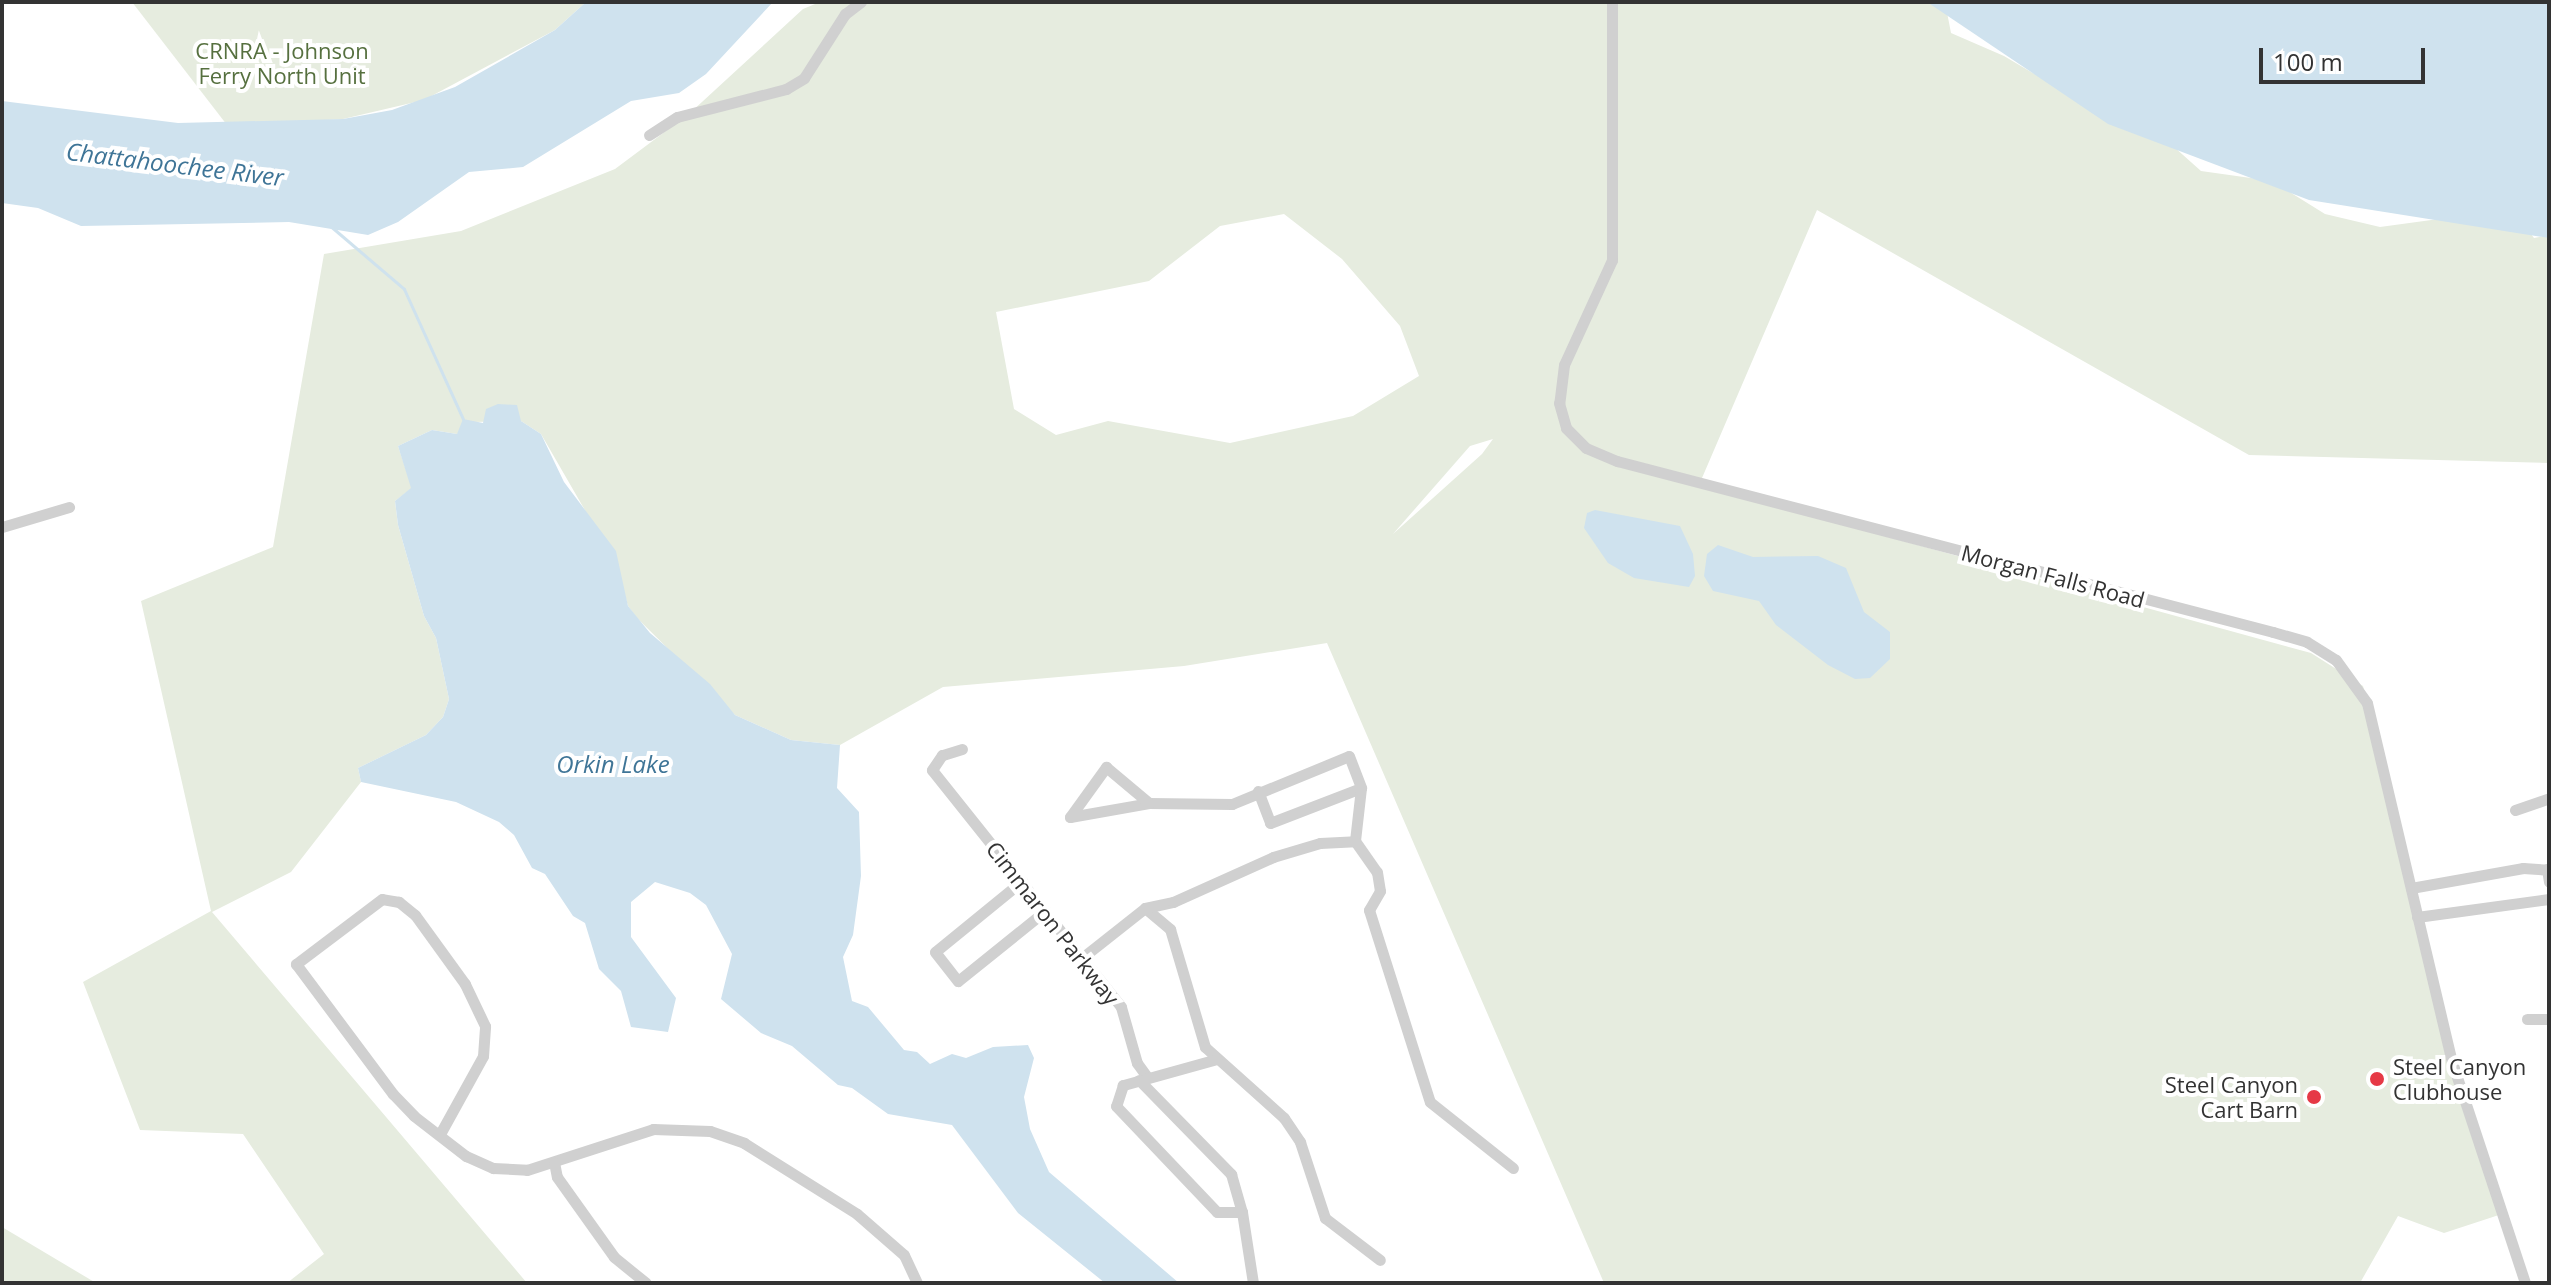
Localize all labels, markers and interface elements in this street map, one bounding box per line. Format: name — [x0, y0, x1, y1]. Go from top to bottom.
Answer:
scale bar — [2263, 32, 2429, 82]
park label: CRNRA - Johnson Ferry North Unit — [195, 37, 369, 88]
text: 100 m — [2273, 45, 2343, 78]
water label: Chattahoochee River — [65, 136, 285, 192]
street label: Morgan Falls Road — [1958, 539, 2148, 613]
water label: Orkin Lake — [556, 750, 670, 778]
street label: Cimmaron Parkway — [981, 836, 1125, 1010]
place label: Steel Canyon Clubhouse — [2393, 1053, 2526, 1104]
marker: Steel Canyon Clubhouse — [2368, 1070, 2386, 1088]
place label: Steel Canyon Cart Barn — [2165, 1071, 2298, 1122]
marker: Steel Canyon Cart Barn — [2305, 1088, 2323, 1106]

